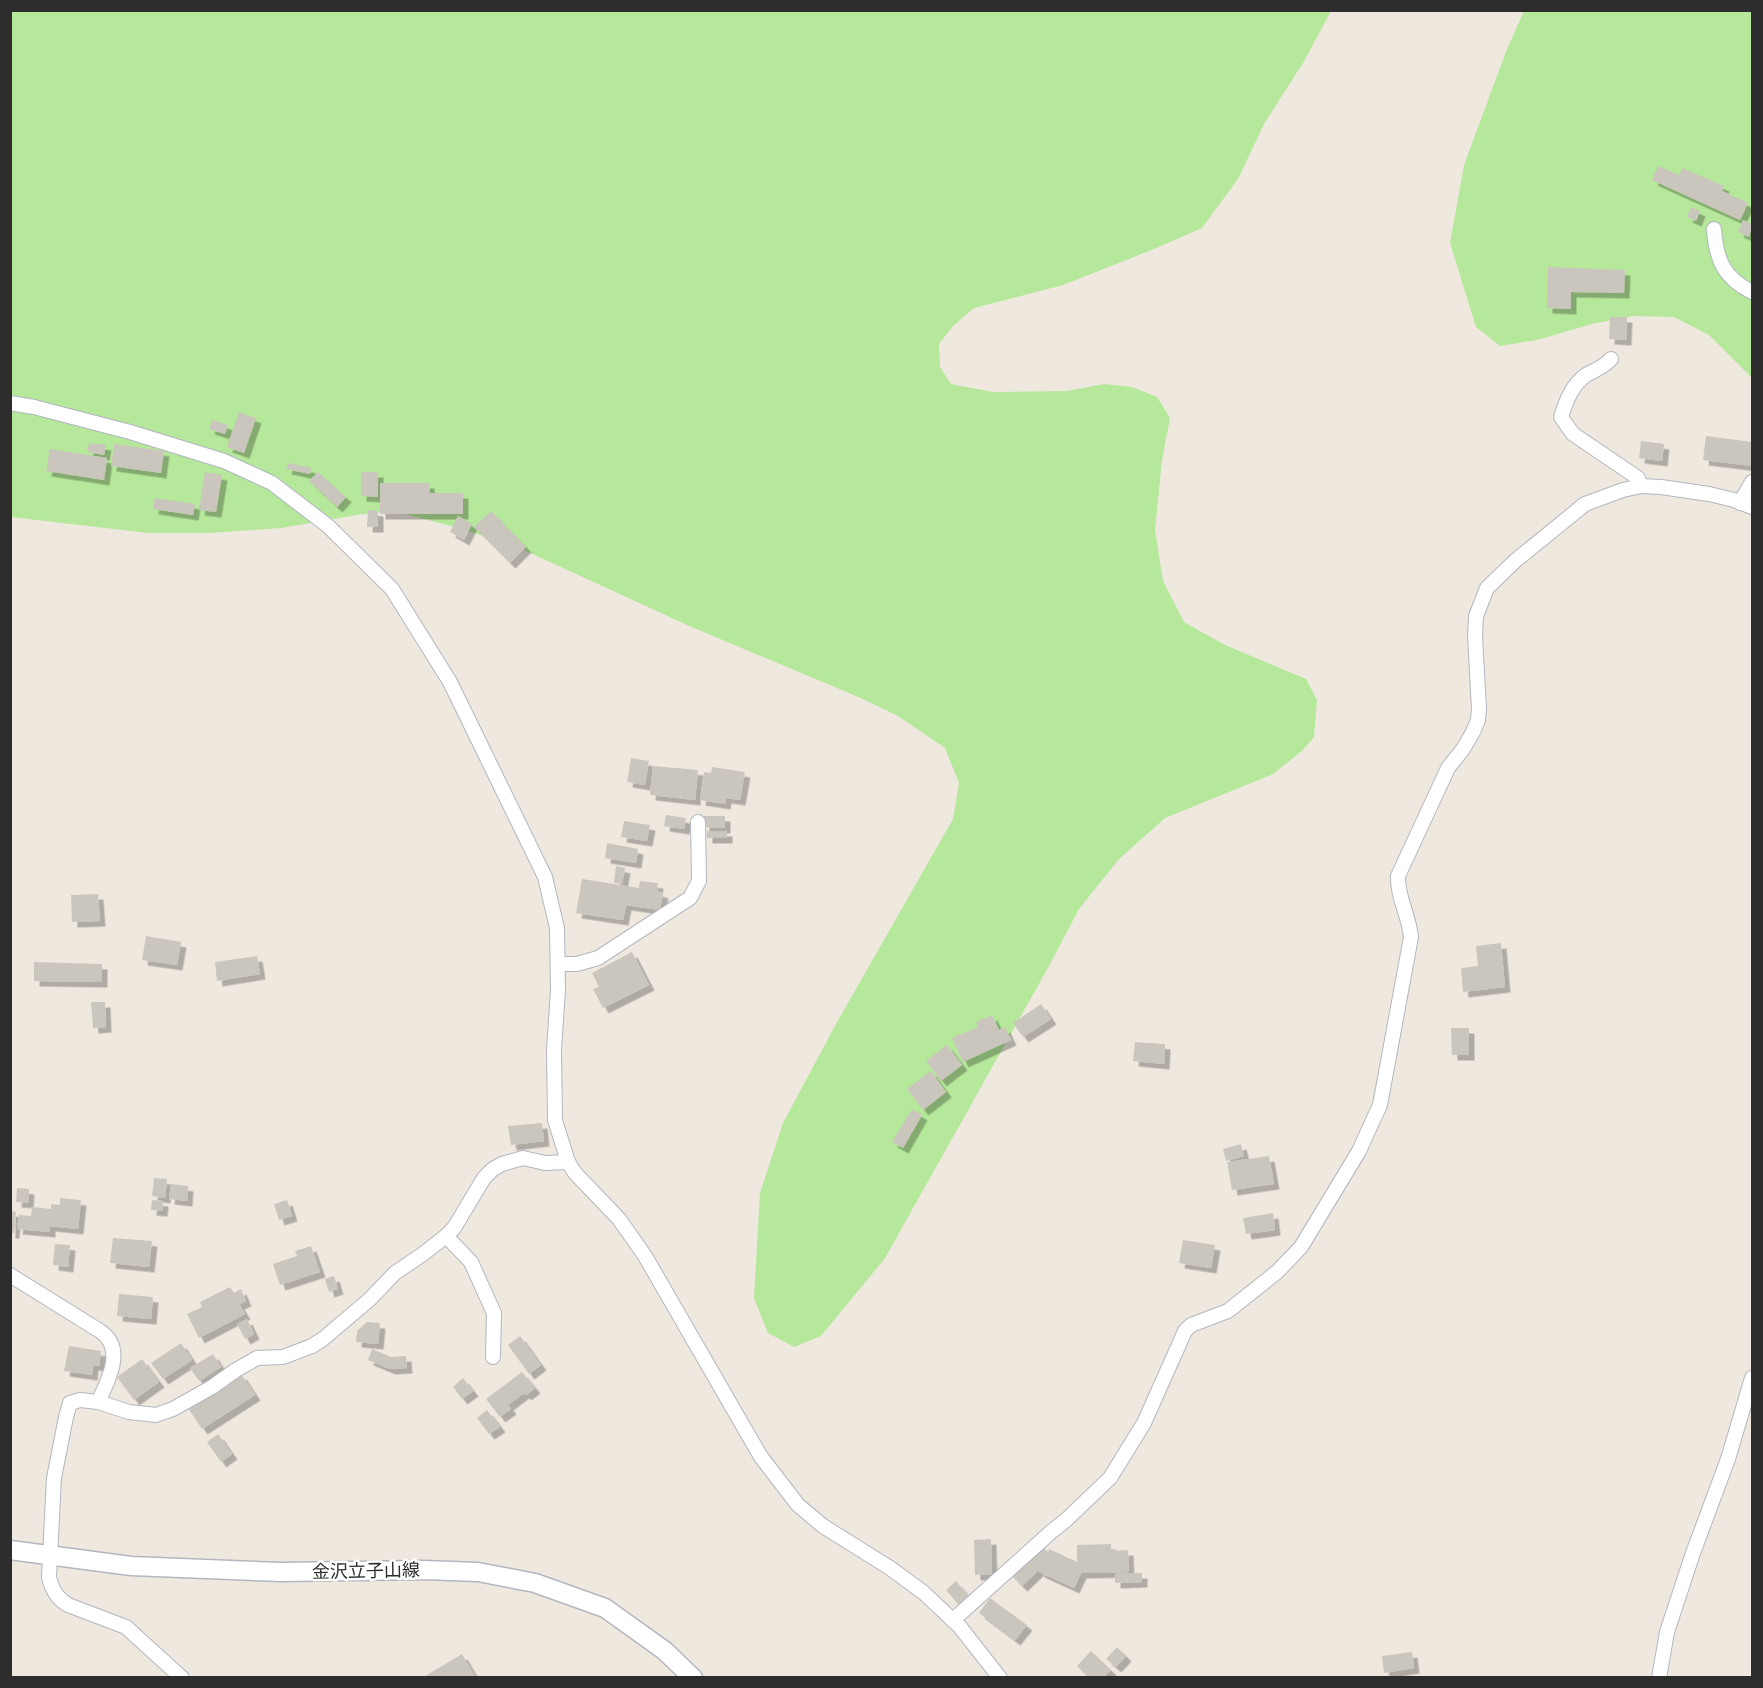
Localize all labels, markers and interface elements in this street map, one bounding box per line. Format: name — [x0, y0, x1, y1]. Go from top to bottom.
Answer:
street label: 金沢立子山線 — [312, 1558, 420, 1583]

